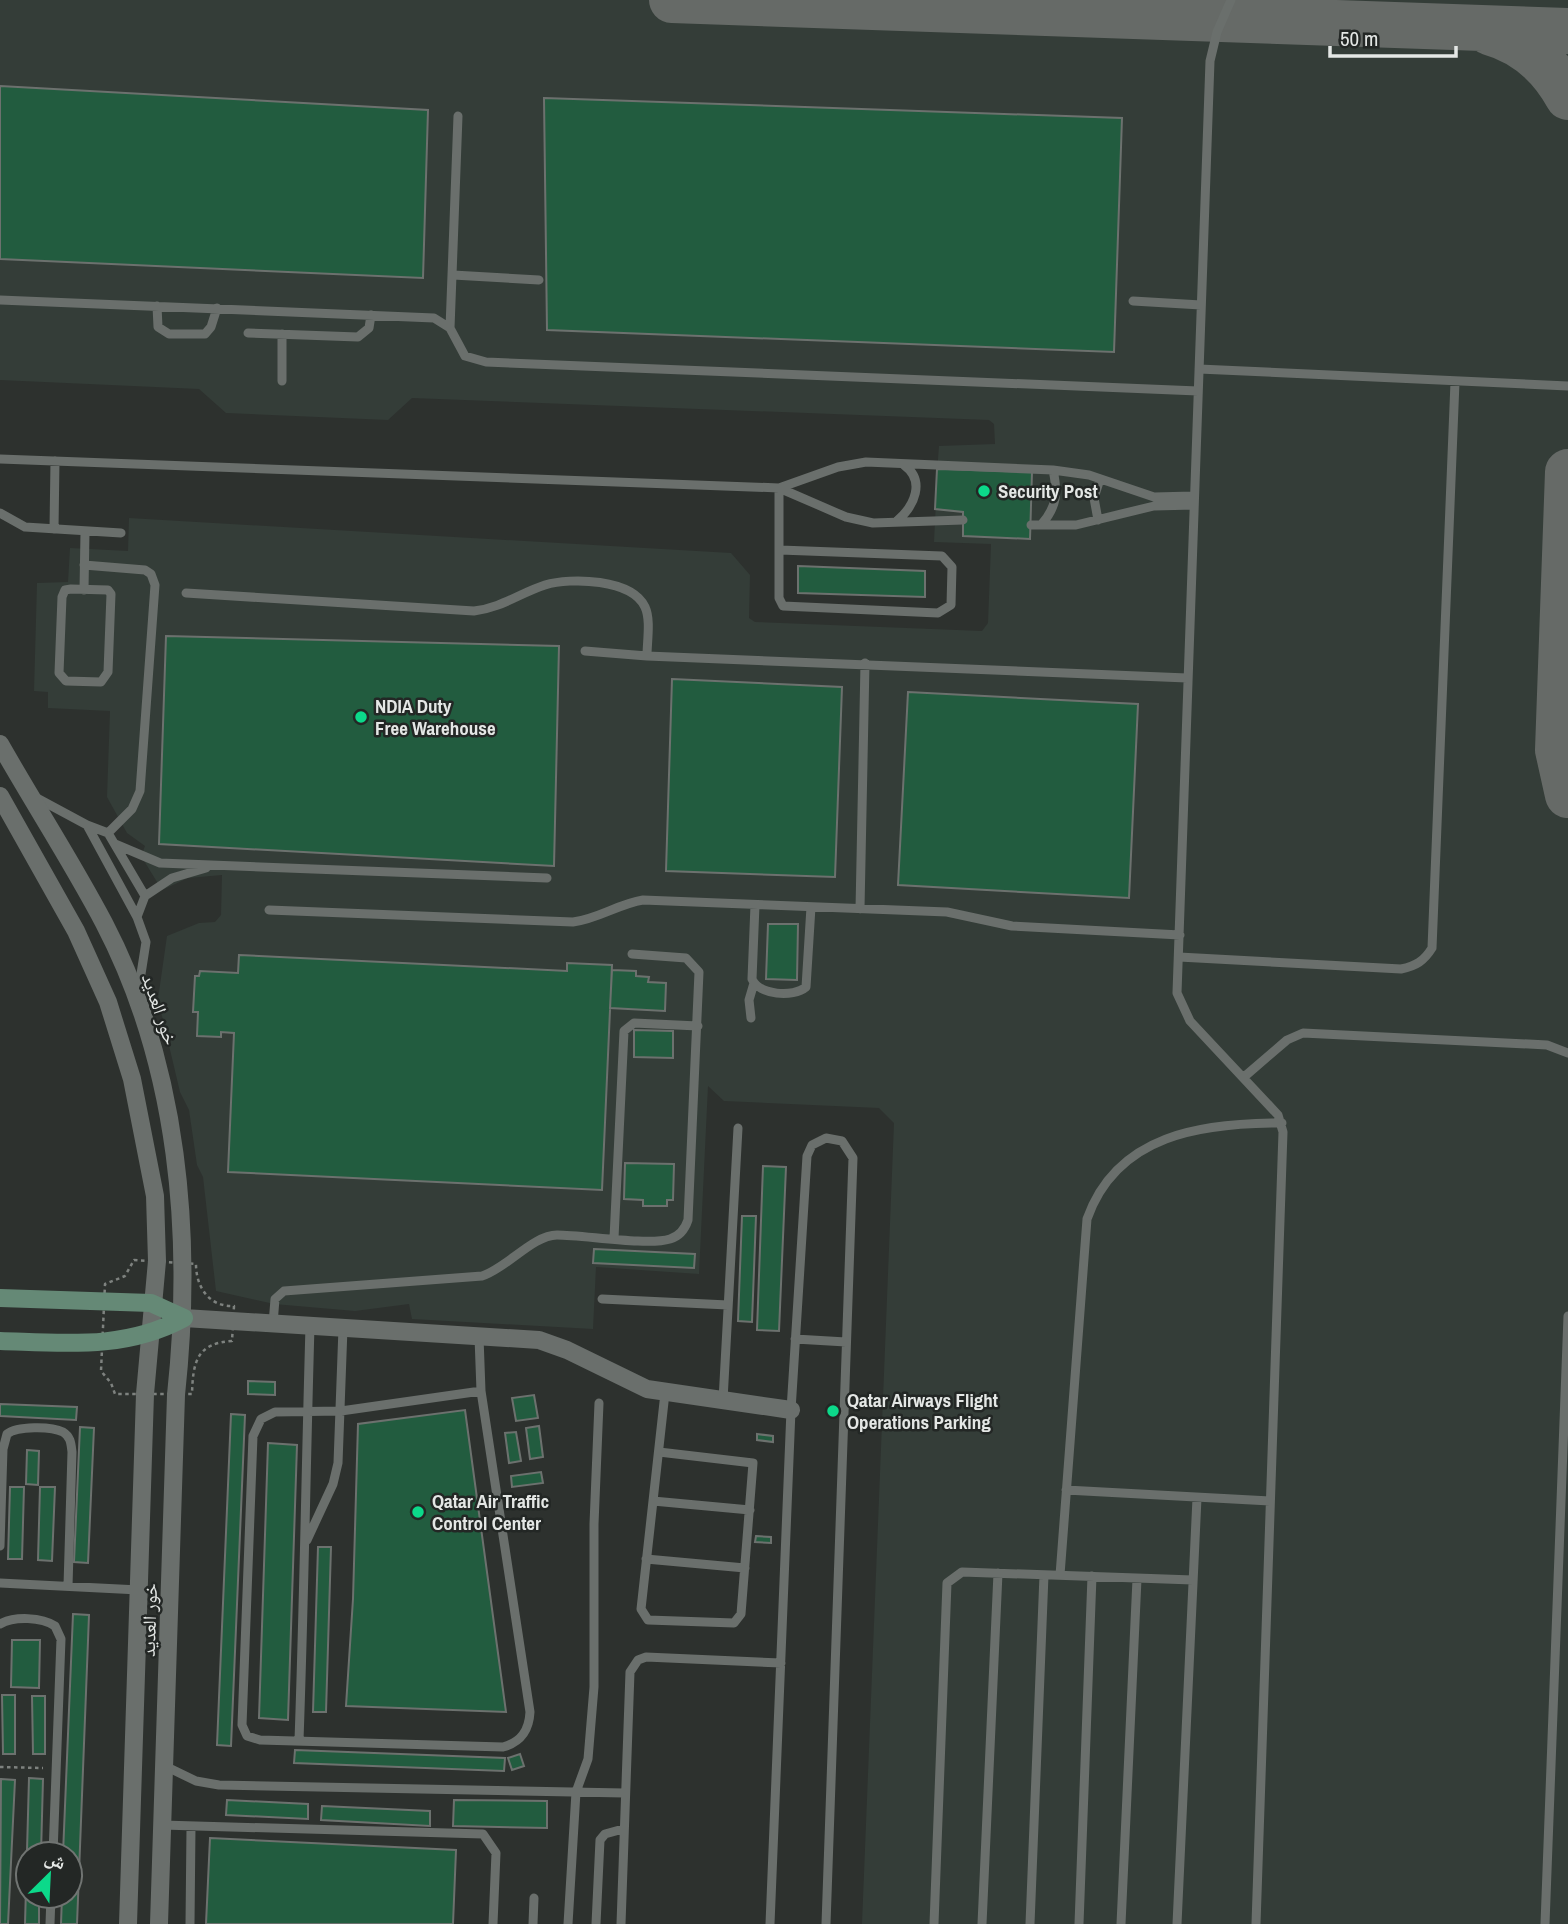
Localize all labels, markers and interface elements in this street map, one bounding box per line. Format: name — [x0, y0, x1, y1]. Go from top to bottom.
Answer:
scale bar — [1330, 14, 1456, 58]
text: 50 m — [1340, 24, 1378, 53]
place label: Security Post — [998, 478, 1098, 504]
marker: Security Post — [976, 483, 992, 499]
place label: NDIA Duty Free Warehouse — [375, 693, 496, 741]
marker: NDIA Duty Free Warehouse — [353, 709, 369, 725]
street label: خور العديد — [136, 970, 184, 1048]
place label: Qatar Airways Flight Operations Parking — [847, 1387, 998, 1435]
marker: Qatar Airways Flight Operations Parking — [825, 1403, 841, 1419]
place label: Qatar Air Traffic Control Center — [432, 1488, 549, 1536]
marker: Qatar Air Traffic Control Center — [410, 1504, 426, 1520]
street label: خور العديد — [135, 1583, 163, 1657]
north arrow — [14, 1840, 84, 1910]
text: ش — [41, 1843, 70, 1875]

